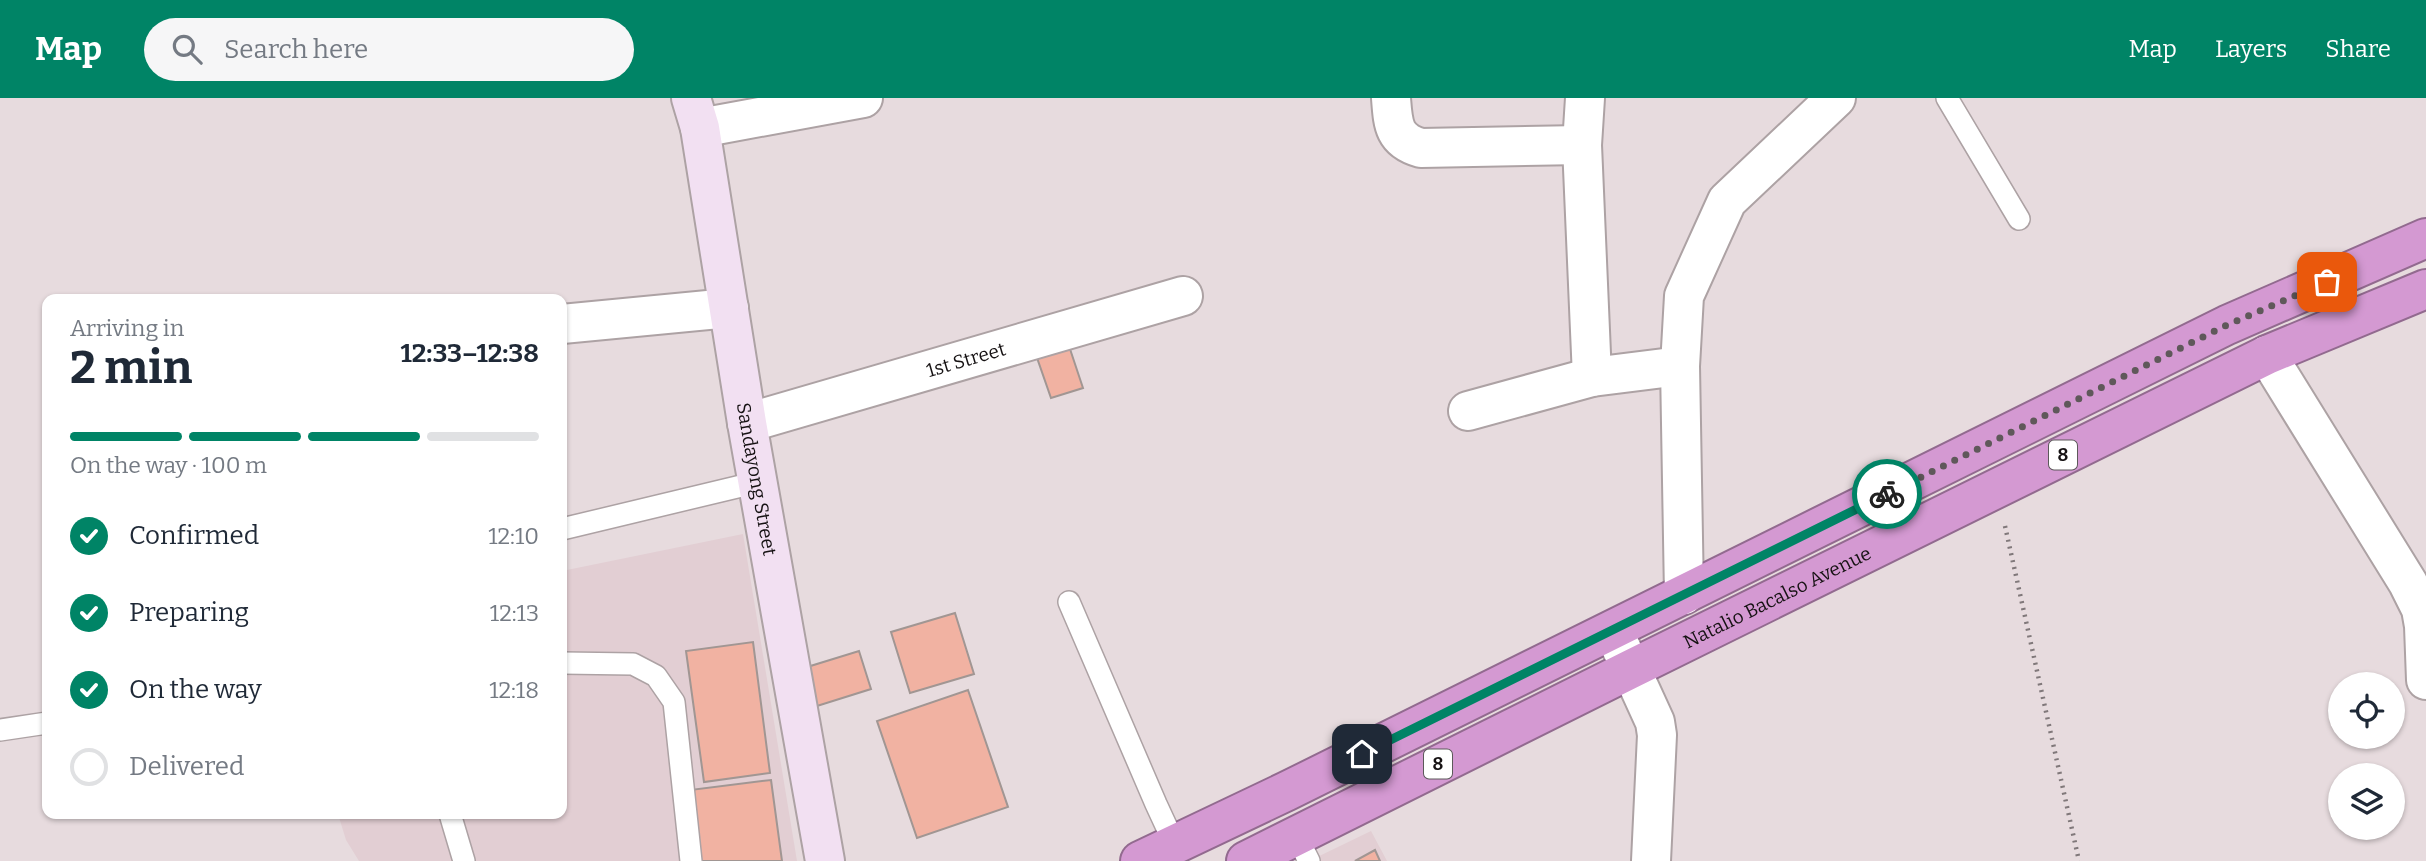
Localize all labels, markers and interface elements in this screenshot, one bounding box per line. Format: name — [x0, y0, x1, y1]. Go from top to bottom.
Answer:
search box — [144, 18, 634, 81]
text: Map — [35, 29, 102, 69]
icon: search — [168, 30, 206, 68]
text: Search here — [224, 34, 368, 65]
text: Map — [2129, 35, 2177, 63]
text: Layers — [2215, 35, 2287, 63]
text: Share — [2325, 35, 2391, 63]
pin — [2297, 252, 2357, 312]
icon: bag — [2308, 263, 2346, 301]
text: Arriving in — [70, 314, 184, 342]
street label: 1st Street — [924, 337, 1008, 382]
text: 12:33–12:38 — [400, 338, 539, 369]
text: 2 min — [70, 340, 192, 395]
street label: Sandayong Street — [732, 401, 781, 558]
road number: 8 — [2049, 440, 2077, 470]
text: On the way · 100 m — [70, 451, 267, 479]
courier — [1852, 459, 1922, 529]
icon: bike — [1868, 475, 1906, 513]
icon: check — [70, 517, 108, 555]
text: Confirmed — [129, 520, 259, 551]
text: 12:10 — [488, 522, 539, 550]
street label: Natalio Bacalso Avenue — [1680, 541, 1875, 653]
icon: check — [70, 594, 108, 632]
text: Preparing — [129, 597, 249, 628]
text: 12:13 — [490, 599, 539, 627]
icon: check — [70, 671, 108, 709]
map controls — [2328, 672, 2405, 840]
button: locate — [2328, 672, 2405, 749]
text: On the way — [129, 674, 262, 705]
text: 12:18 — [489, 676, 539, 704]
pin — [1332, 724, 1392, 784]
icon: home — [1343, 735, 1381, 773]
road number: 8 — [1424, 750, 1452, 778]
text: Delivered — [129, 751, 244, 782]
button: layers — [2328, 763, 2405, 840]

